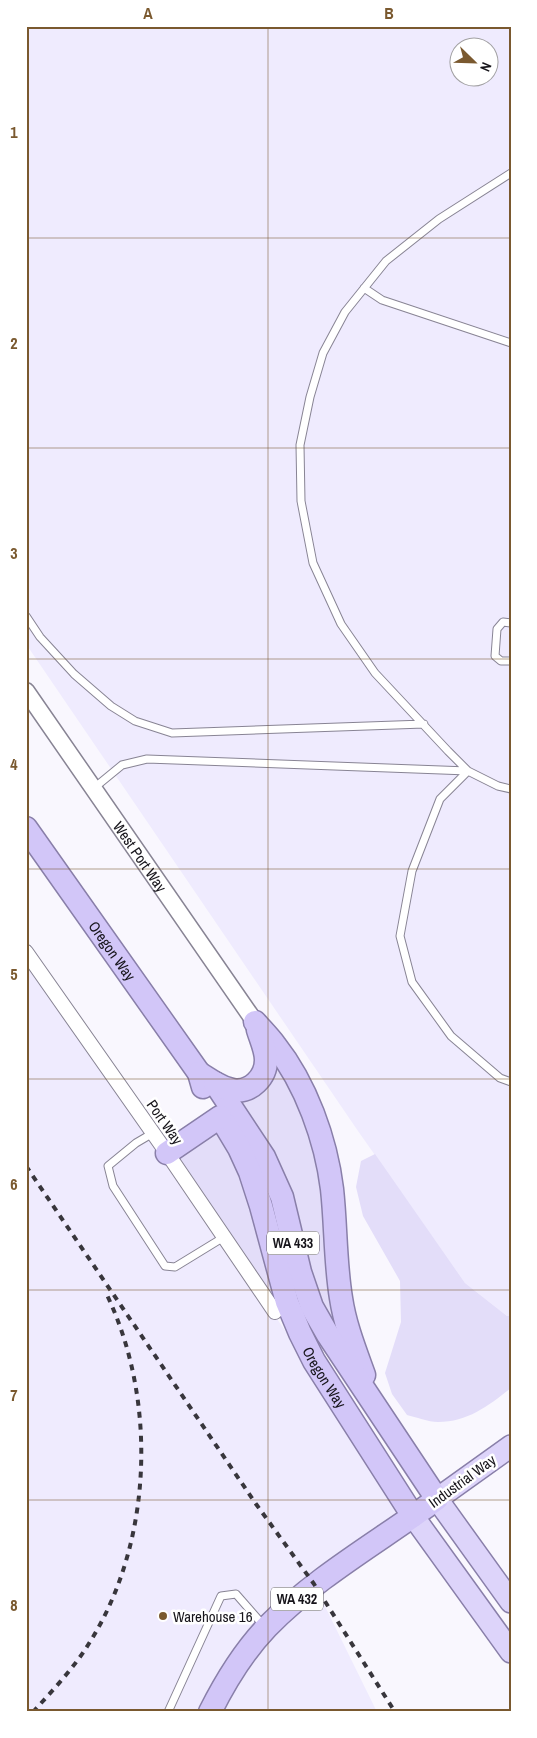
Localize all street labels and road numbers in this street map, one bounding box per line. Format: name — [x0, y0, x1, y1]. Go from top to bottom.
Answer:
street label: West Port Way — [109, 817, 173, 896]
street label: Oregon Way — [84, 916, 141, 985]
street label: Port Way — [142, 1095, 188, 1149]
road number: WA 433 — [267, 1232, 319, 1254]
street label: Oregon Way — [298, 1343, 352, 1413]
street label: Industrial Way — [424, 1449, 500, 1512]
road number: WA 432 — [271, 1588, 323, 1610]

